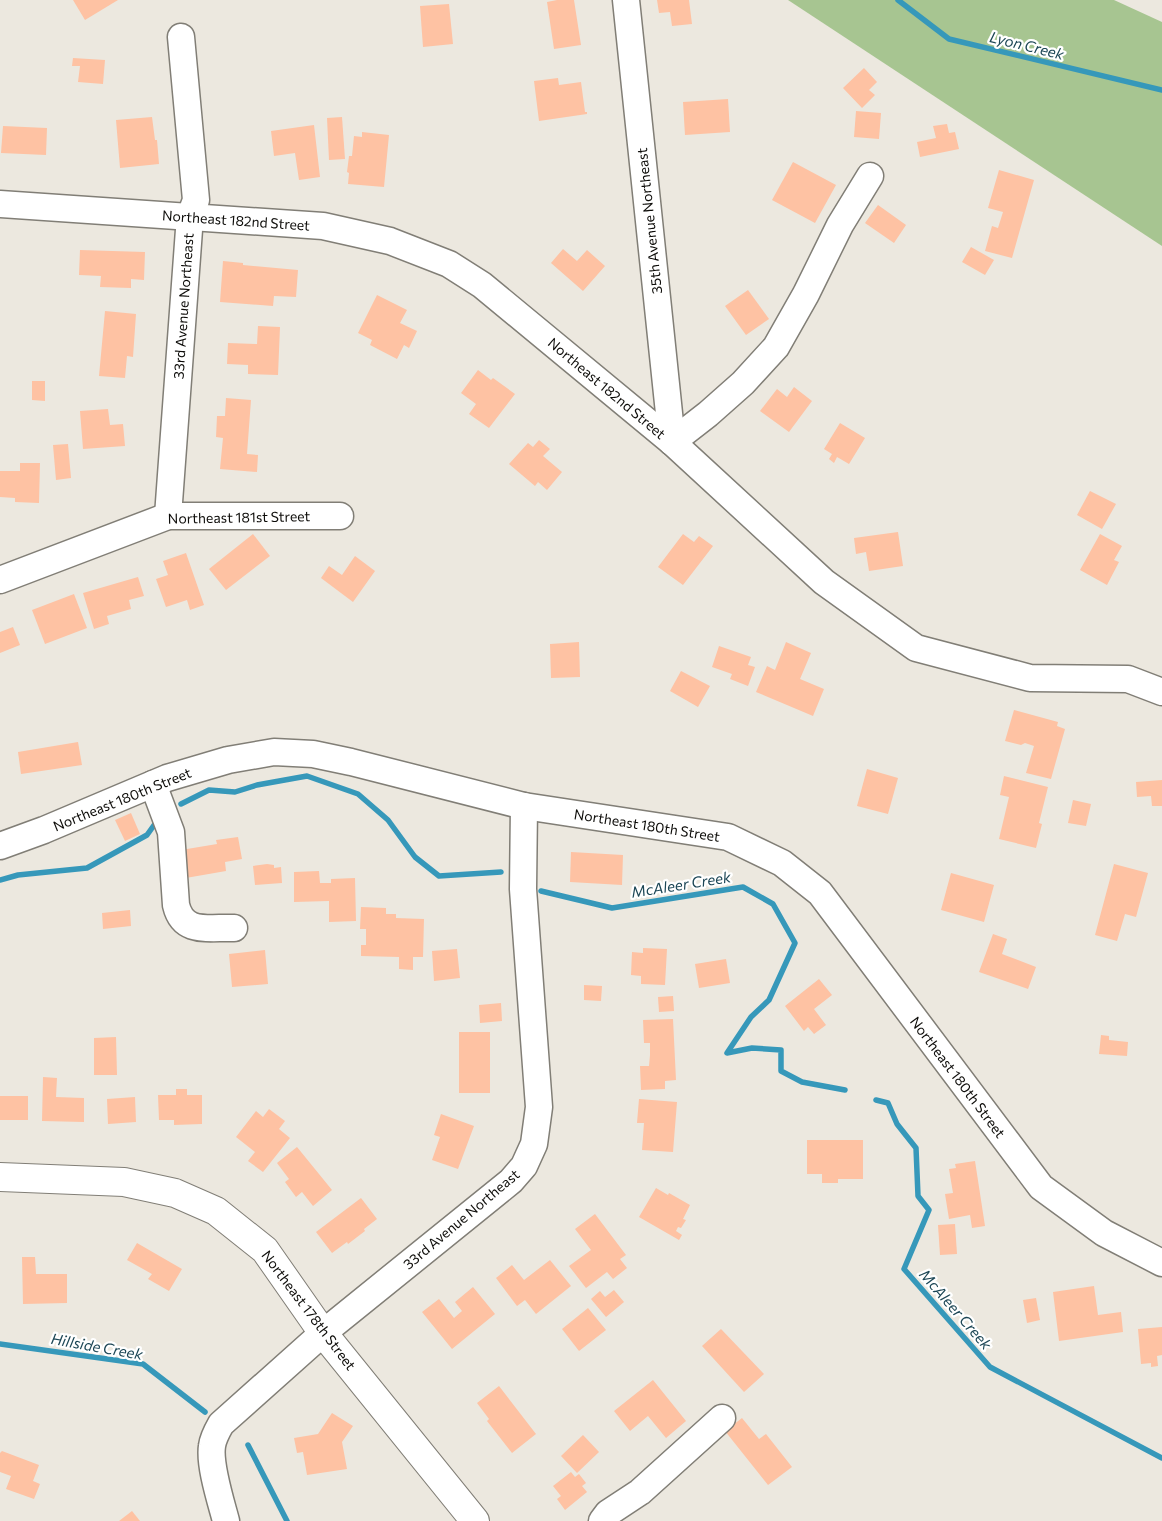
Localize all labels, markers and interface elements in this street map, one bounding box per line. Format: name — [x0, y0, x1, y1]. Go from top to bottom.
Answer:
water label: Lyon Creek — [988, 27, 1067, 63]
street label: 35th Avenue Northeast — [633, 147, 665, 295]
street label: Northeast 182nd Street — [161, 206, 311, 234]
street label: 33rd Avenue Northeast — [169, 232, 197, 380]
street label: Northeast 182nd Street — [545, 334, 669, 442]
street label: Northeast 181st Street — [168, 507, 311, 527]
street label: Northeast 180th Street — [50, 763, 194, 834]
street label: Northeast 180th Street — [573, 805, 721, 845]
water label: McAleer Creek — [630, 867, 733, 901]
street label: Northeast 180th Street — [907, 1013, 1009, 1141]
street label: 33rd Avenue Northeast — [399, 1165, 523, 1273]
street label: Northeast 178th Street — [258, 1247, 360, 1373]
water label: McAleer Creek — [916, 1265, 996, 1354]
water label: Hillside Creek — [50, 1329, 145, 1363]

